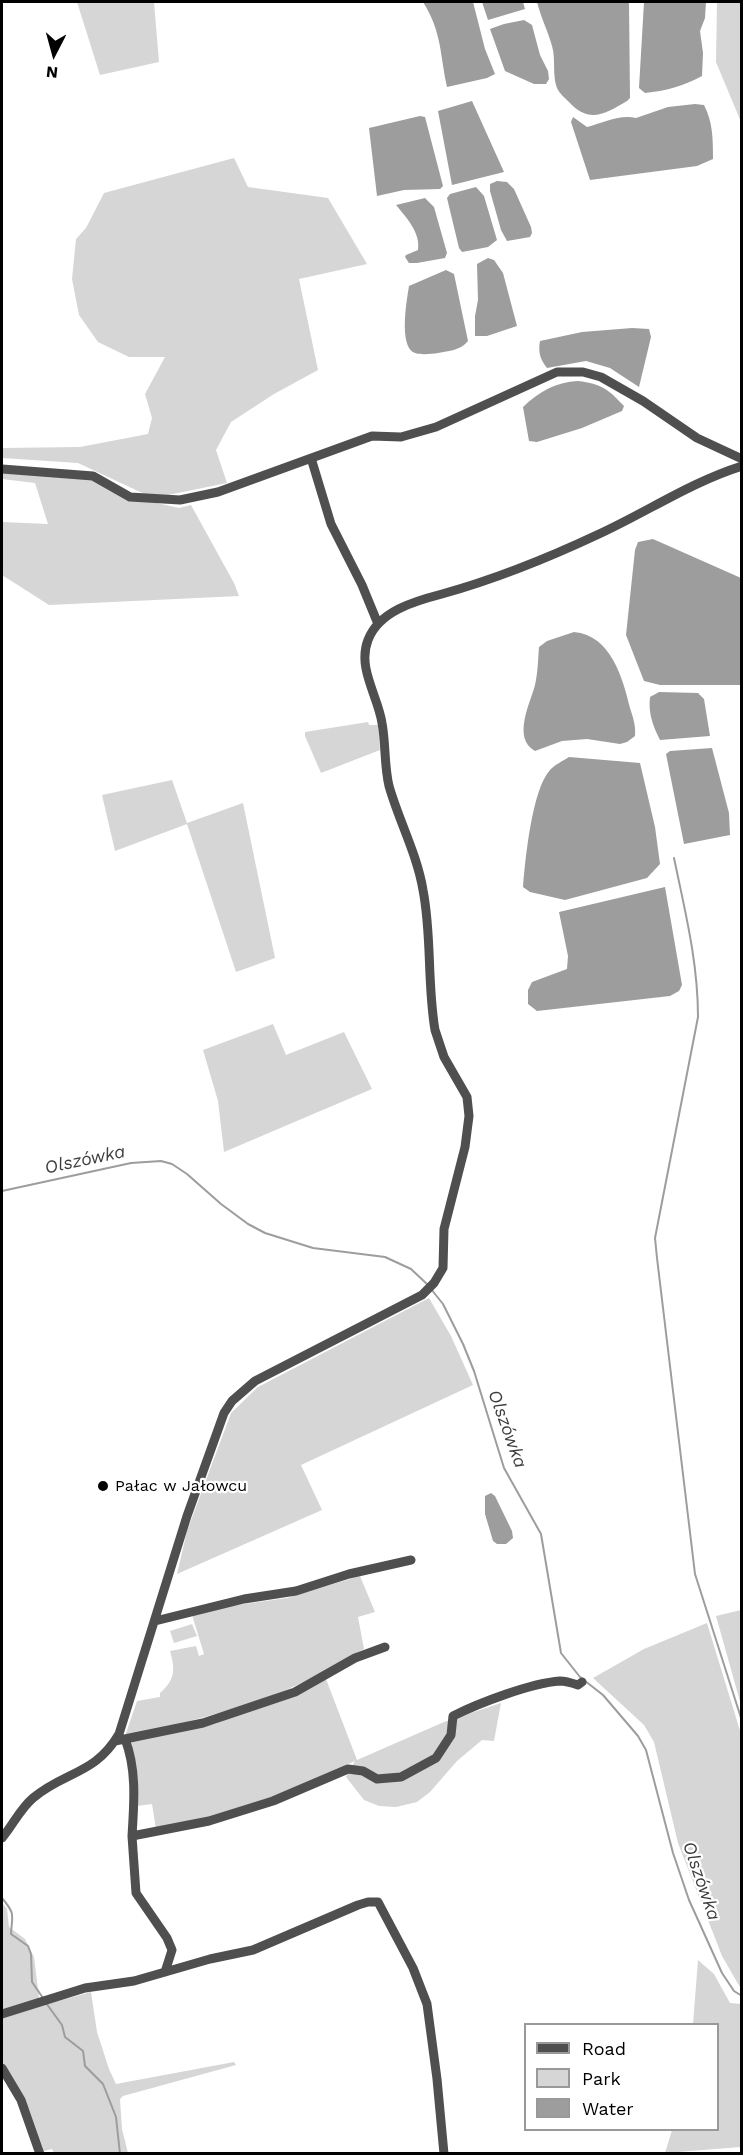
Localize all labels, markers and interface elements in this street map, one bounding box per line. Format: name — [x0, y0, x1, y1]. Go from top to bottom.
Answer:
north arrow — [24, 24, 84, 84]
text: N — [45, 62, 59, 82]
water label: Olszówka — [43, 1141, 127, 1179]
water label: Olszówka — [483, 1387, 531, 1471]
place label: Pałac w Jałowcu — [115, 1476, 247, 1496]
marker: Pałac w Jałowcu — [96, 1479, 110, 1493]
water label: Olszówka — [677, 1839, 725, 1923]
legend — [524, 2023, 719, 2131]
text: Road — [582, 2038, 626, 2059]
text: Park — [582, 2068, 621, 2089]
text: Water — [582, 2098, 634, 2119]

